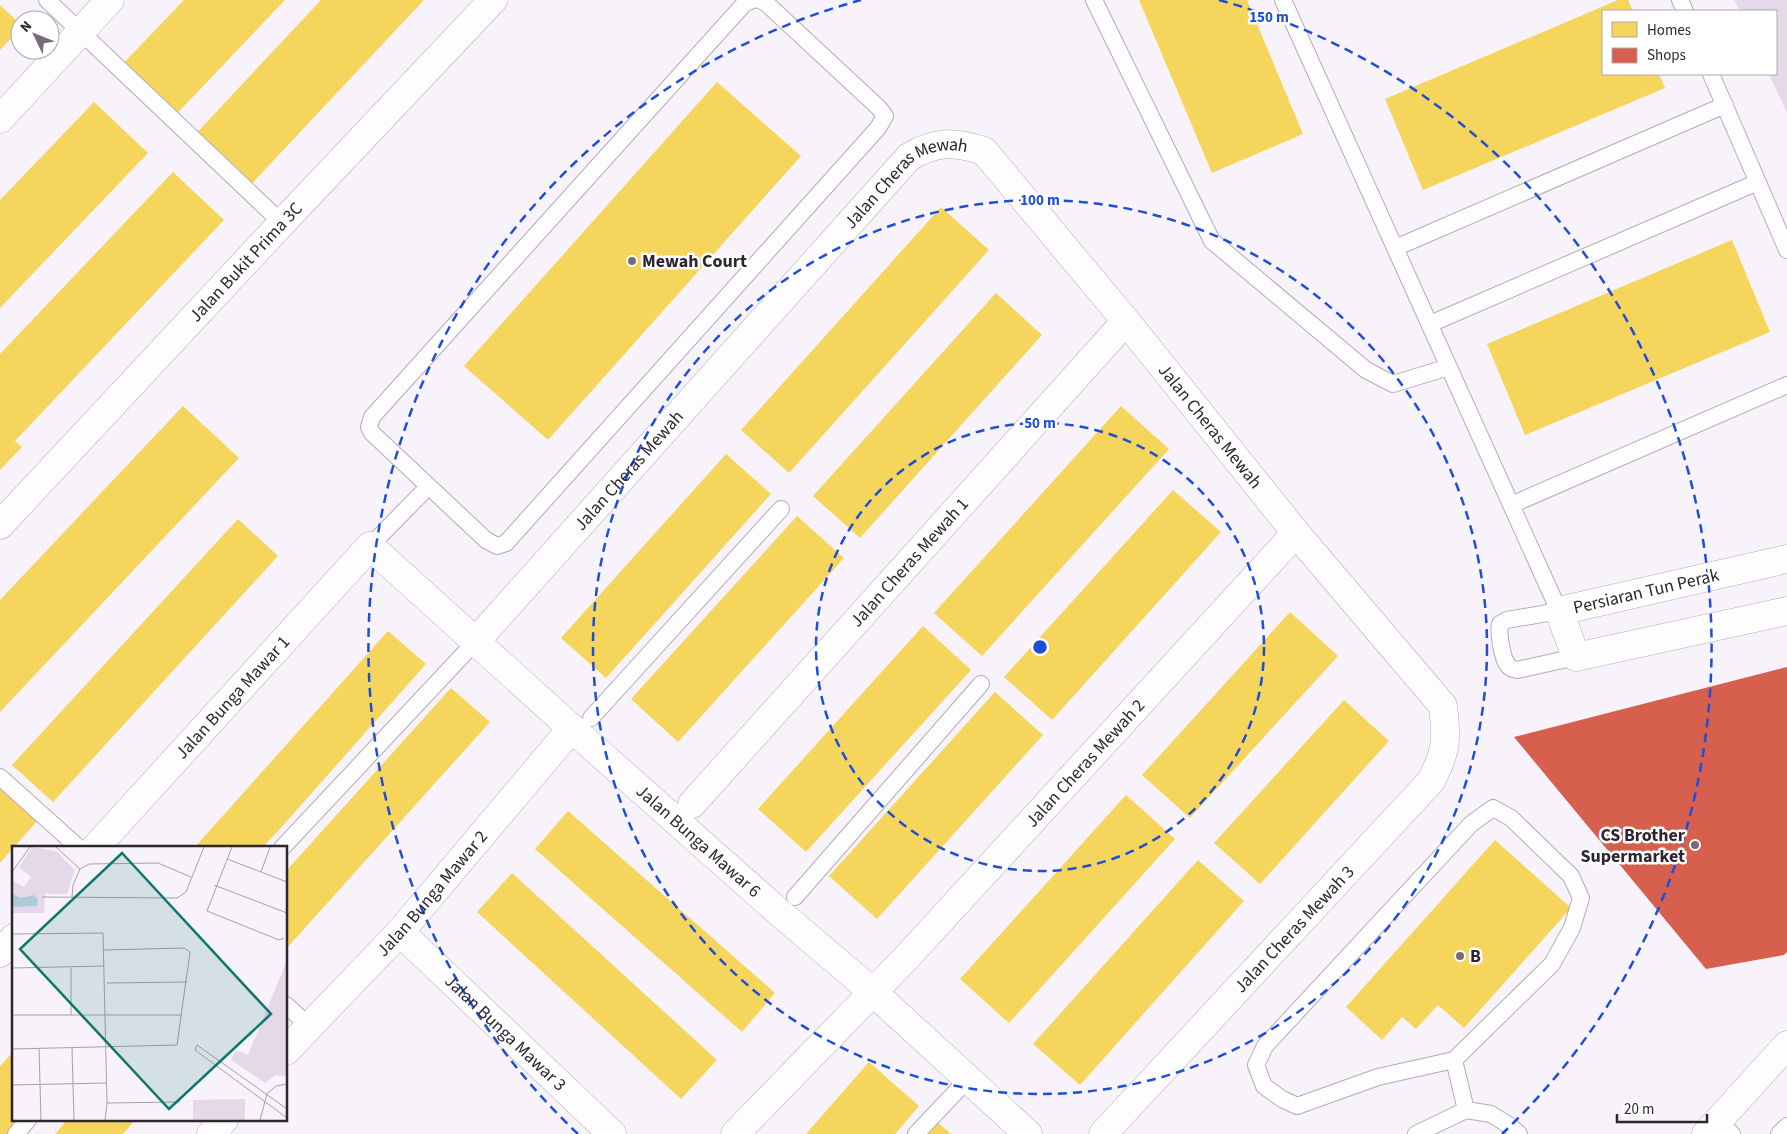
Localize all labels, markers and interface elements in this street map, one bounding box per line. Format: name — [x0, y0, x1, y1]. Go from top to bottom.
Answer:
text: 150 m — [1249, 7, 1289, 28]
north arrow — [10, 10, 60, 60]
legend — [1602, 10, 1777, 75]
text: N — [16, 17, 37, 37]
text: Homes — [1647, 20, 1691, 41]
text: Shops — [1647, 45, 1686, 66]
street label: Jalan Cheras Mewah — [839, 132, 970, 234]
text: 100 m — [1020, 190, 1060, 211]
street label: Jalan Bukit Prima 3C — [184, 197, 309, 328]
place label: Mewah Court — [642, 249, 747, 274]
marker: Mewah Court — [626, 255, 638, 267]
street label: Jalan Cheras Mewah — [1152, 359, 1268, 494]
street label: Jalan Cheras Mewah — [569, 405, 690, 536]
text: 50 m — [1024, 413, 1056, 434]
street label: Jalan Cheras Mewah 1 — [845, 492, 974, 633]
street label: Persiaran Tun Perak — [1571, 563, 1721, 620]
street label: Jalan Bunga Mawar 1 — [170, 630, 296, 765]
centre of rings — [1031, 638, 1049, 656]
street label: Jalan Cheras Mewah 2 — [1020, 694, 1151, 833]
street label: Jalan Bunga Mawar 6 — [630, 779, 766, 904]
place label: CS Brother Supermarket — [1580, 823, 1686, 869]
street label: Jalan Bunga Mawar 2 — [371, 825, 494, 962]
marker: CS Brother Supermarket — [1689, 839, 1701, 851]
inset map — [12, 846, 288, 1122]
street label: Jalan Cheras Mewah 3 — [1229, 860, 1360, 999]
place label: B — [1470, 944, 1481, 969]
marker: B — [1454, 950, 1466, 962]
street label: Jalan Bunga Mawar 3 — [439, 969, 572, 1097]
scale bar — [1617, 1092, 1707, 1124]
text: 20 m — [1624, 1099, 1654, 1120]

